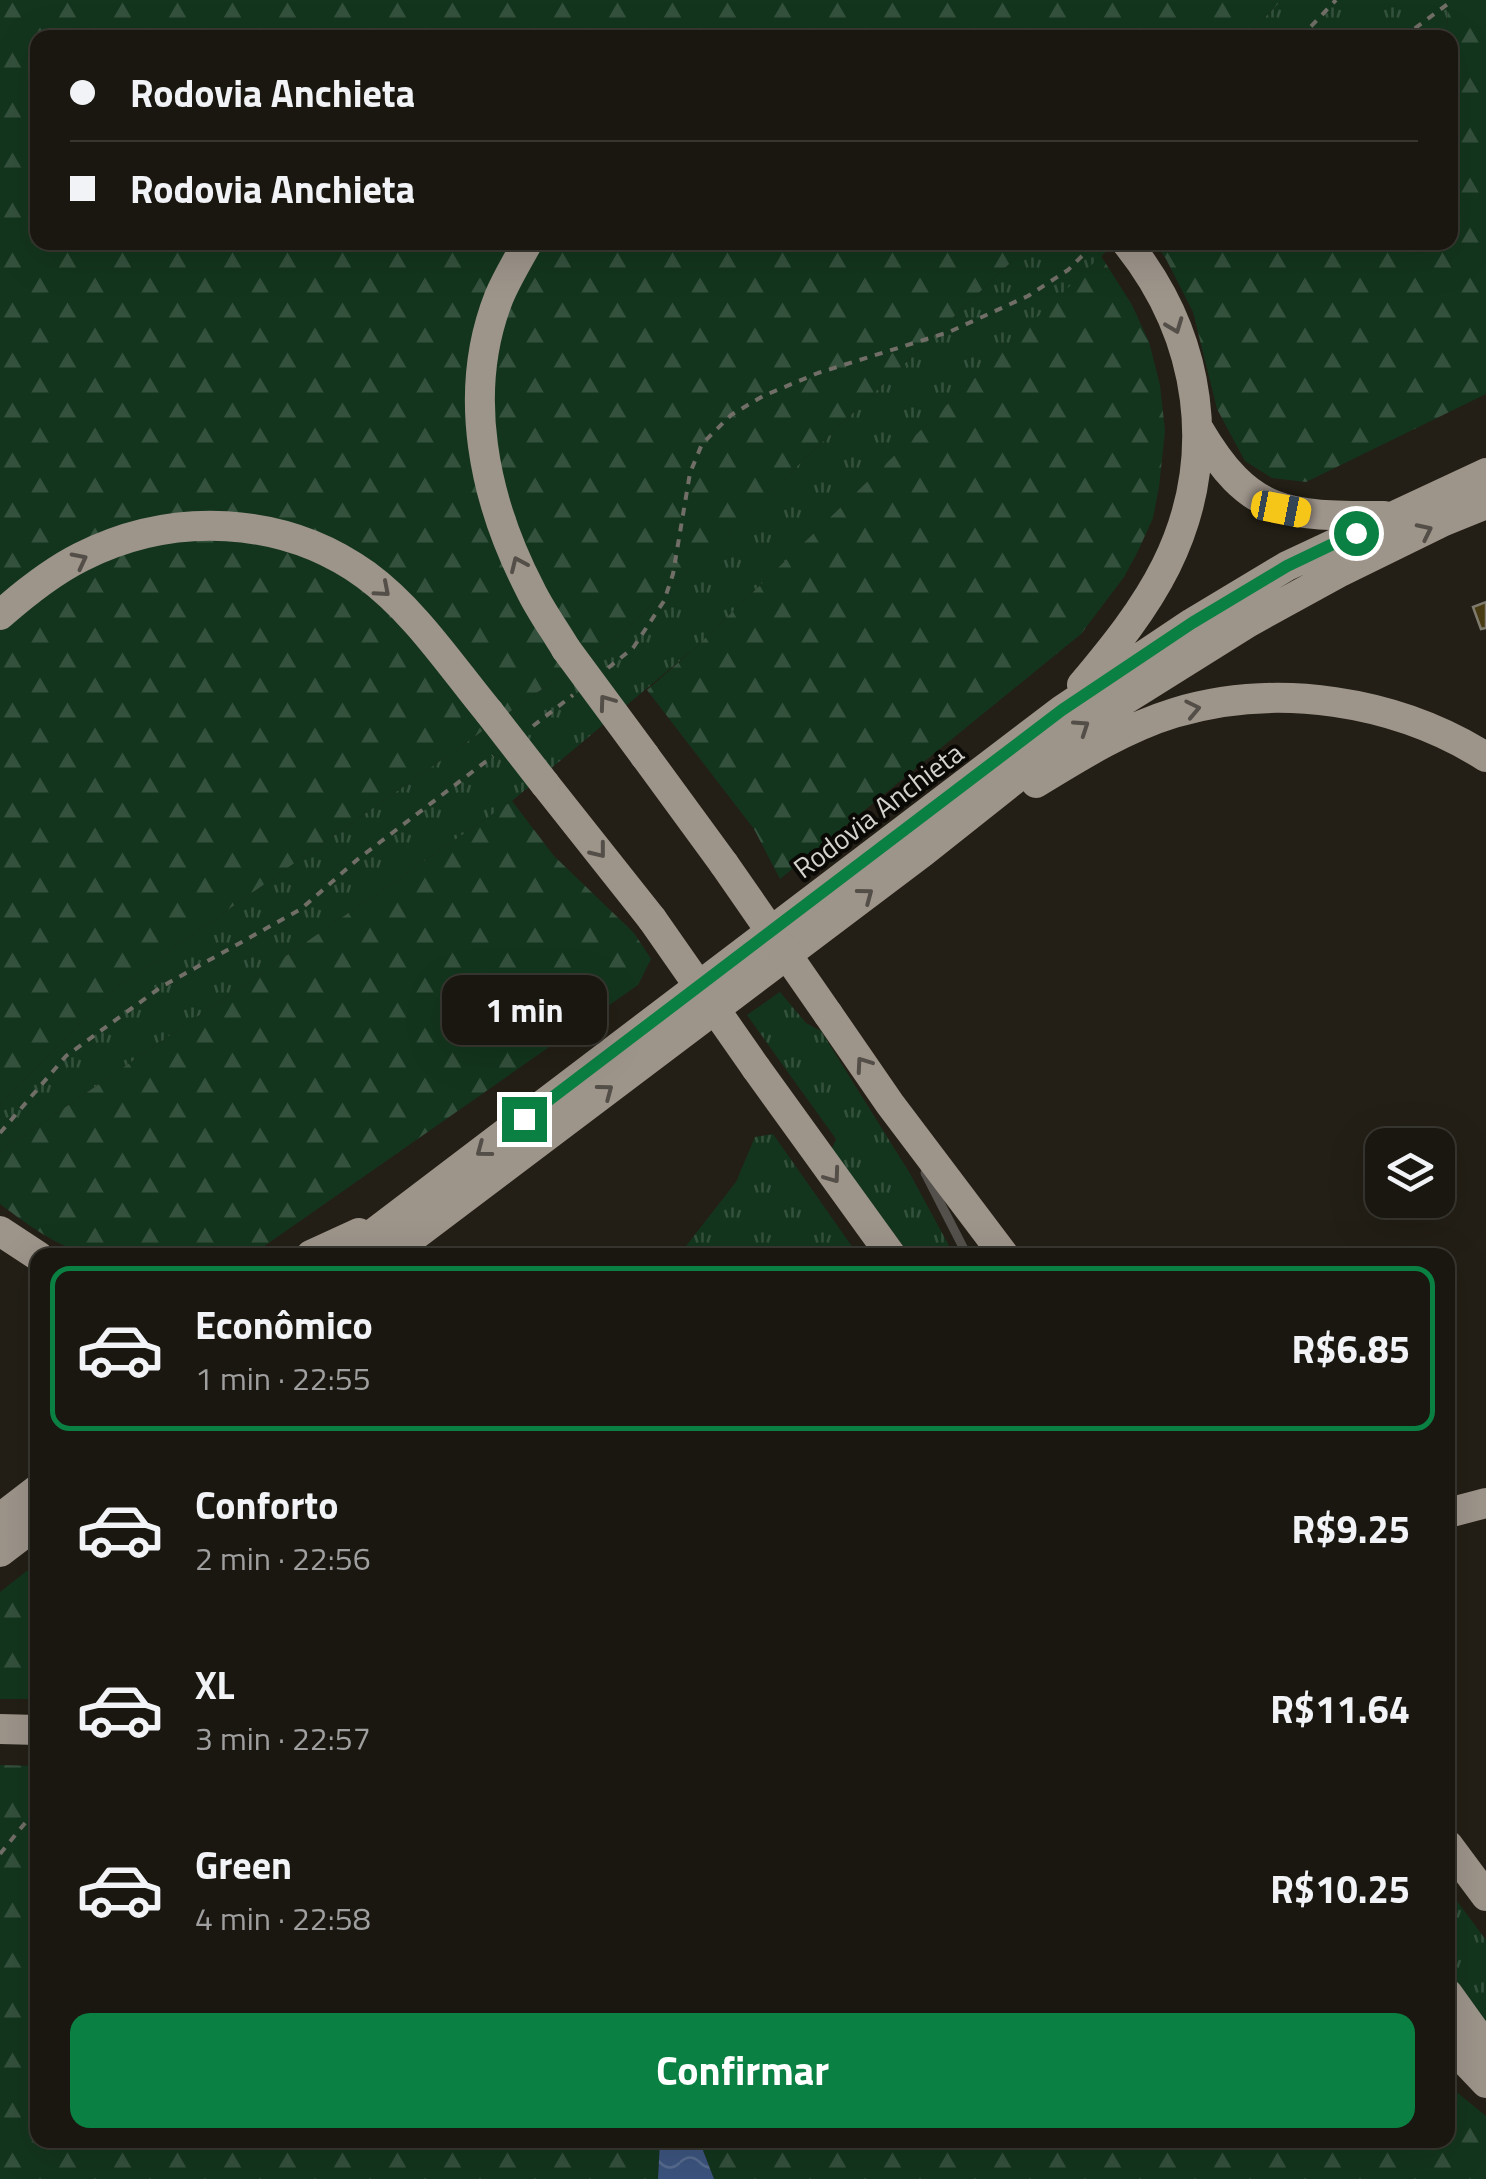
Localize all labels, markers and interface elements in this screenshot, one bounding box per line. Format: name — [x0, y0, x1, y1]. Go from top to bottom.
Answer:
text: Rodovia Anchieta — [130, 64, 415, 122]
text: Rodovia Anchieta — [130, 160, 415, 218]
one-way arrow — [1164, 316, 1184, 333]
car — [1249, 489, 1313, 529]
route start — [1334, 511, 1379, 556]
one-way arrow — [1414, 524, 1432, 543]
one-way arrow — [69, 553, 87, 572]
one-way arrow — [511, 556, 531, 574]
one-way arrow — [371, 578, 389, 596]
one-way arrow — [599, 695, 618, 714]
one-way arrow — [1184, 699, 1201, 720]
one-way arrow — [1071, 721, 1090, 739]
street label: Rodovia Anchieta — [784, 731, 972, 889]
one-way arrow — [587, 840, 604, 858]
one-way arrow — [855, 890, 873, 907]
callout: 1 min — [442, 974, 606, 1044]
text: 1 min — [486, 986, 563, 1034]
one-way arrow — [857, 1057, 875, 1075]
one-way arrow — [595, 1085, 613, 1102]
route end — [502, 1097, 547, 1142]
map controls — [1365, 1128, 1455, 1218]
button: layers — [1365, 1128, 1455, 1218]
one-way arrow — [476, 1139, 494, 1156]
one-way arrow — [821, 1164, 840, 1183]
text: Econômico — [195, 1296, 373, 1354]
icon: car — [75, 1304, 165, 1394]
text: R$6.85 — [1292, 1320, 1410, 1378]
text: 1 min · 22:55 — [195, 1354, 371, 1402]
text: Conforto — [195, 1476, 338, 1534]
icon: car — [75, 1484, 165, 1574]
text: R$9.25 — [1292, 1500, 1410, 1558]
text: 2 min · 22:56 — [195, 1534, 371, 1582]
text: XL — [195, 1656, 235, 1714]
icon: car — [75, 1664, 165, 1754]
text: R$11.64 — [1270, 1680, 1410, 1738]
text: 3 min · 22:57 — [195, 1714, 371, 1762]
text: Green — [195, 1836, 292, 1894]
icon: car — [75, 1844, 165, 1934]
text: R$10.25 — [1270, 1860, 1410, 1918]
text: 4 min · 22:58 — [195, 1894, 371, 1942]
button: Confirmar — [70, 2013, 1415, 2128]

